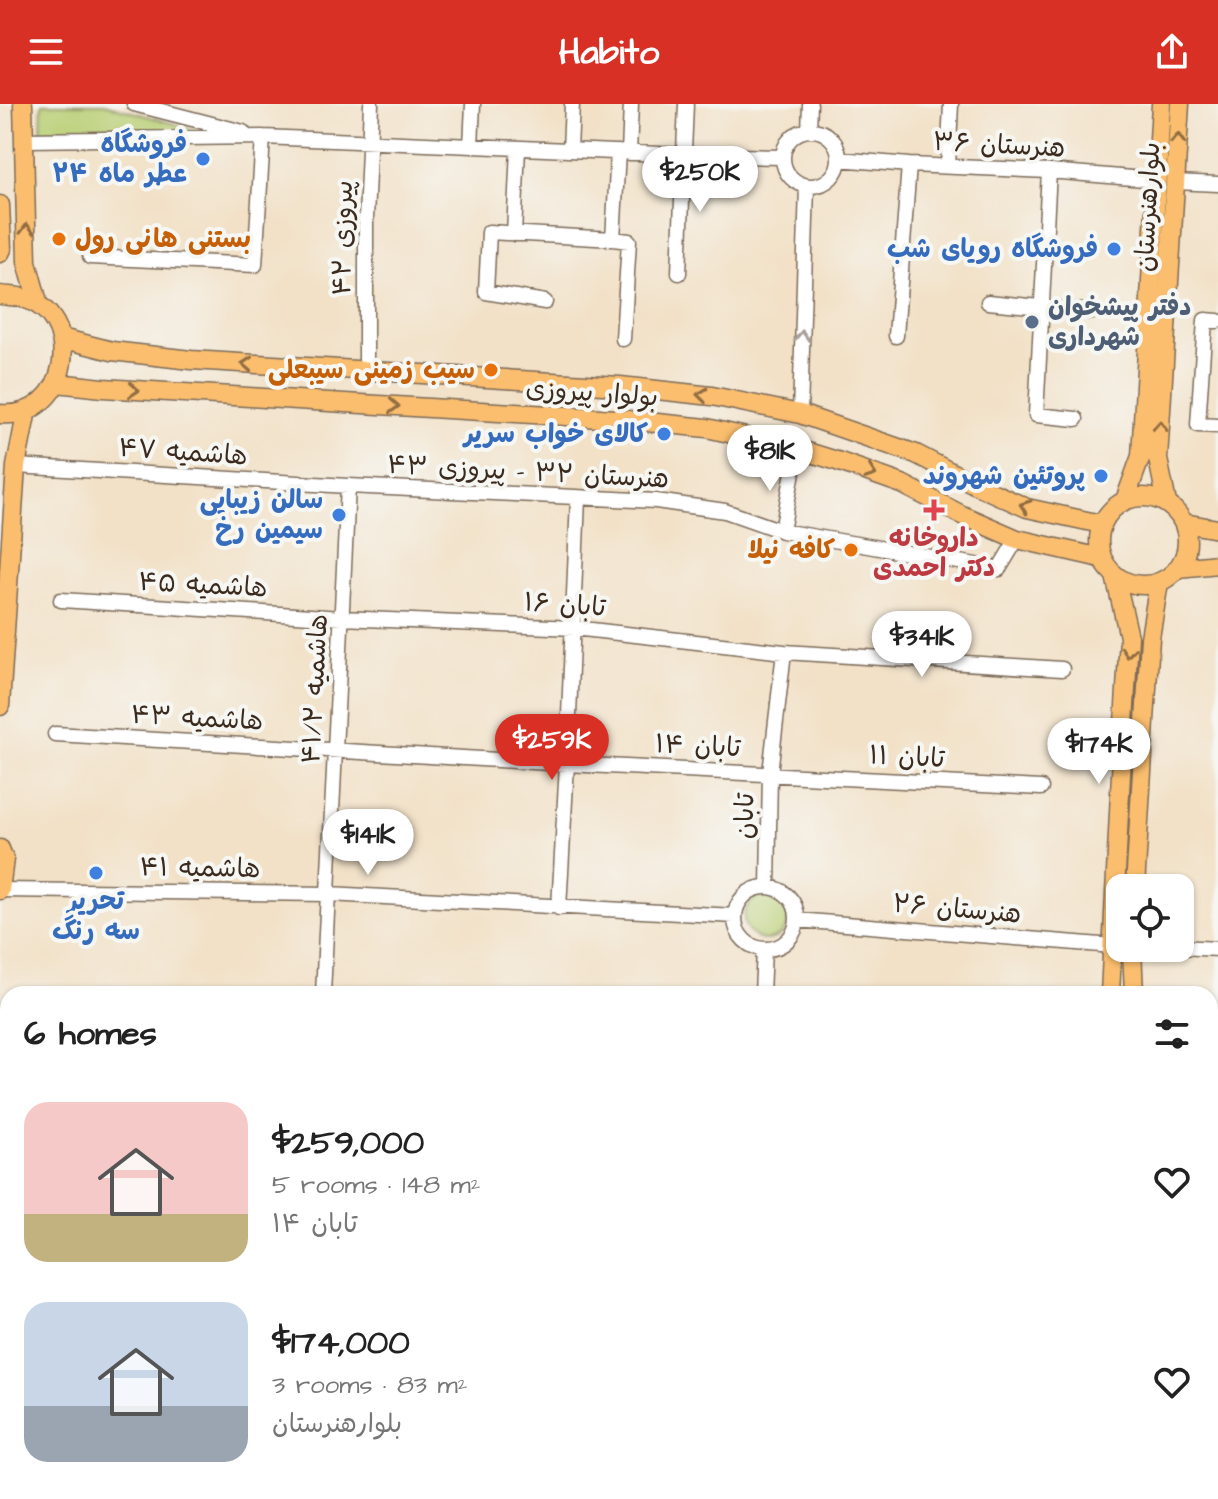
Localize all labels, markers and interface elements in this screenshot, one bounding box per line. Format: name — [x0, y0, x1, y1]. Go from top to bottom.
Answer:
text: Habito — [559, 27, 659, 78]
icon: menu — [24, 30, 68, 74]
icon: share — [1150, 30, 1194, 74]
street label: هنرستان ۳۶ — [932, 124, 1066, 166]
place label: فروشگاه عطر ماه ۲۴ — [52, 126, 187, 192]
one-way arrow — [1169, 132, 1186, 145]
street label: بلوارهنرستان — [1127, 141, 1169, 273]
pin: $250K — [644, 146, 756, 214]
marker: فروشگاه عطر ماه ۲۴ — [194, 150, 212, 168]
text: $250K — [660, 154, 740, 190]
street label: پیروزی ۴۲ — [324, 180, 362, 296]
place label: بستنی هانی رول — [75, 221, 251, 257]
one-way arrow — [18, 222, 36, 235]
marker: بستنی هانی رول — [50, 230, 68, 248]
place label: فروشگاه رویای شب — [887, 231, 1098, 267]
marker: فروشگاه رویای شب — [1105, 240, 1123, 258]
place label: دفتر پیشخوان شهرداری — [1048, 289, 1191, 355]
marker: دفتر پیشخوان شهرداری — [1023, 313, 1041, 331]
one-way arrow — [794, 329, 811, 342]
place label: سیب زمینی سیبعلی — [268, 352, 475, 388]
one-way arrow — [240, 356, 253, 373]
marker: سیب زمینی سیبعلی — [482, 361, 500, 379]
street label: بولوار پیروزی — [525, 370, 659, 416]
one-way arrow — [128, 381, 141, 398]
one-way arrow — [695, 386, 708, 403]
one-way arrow — [388, 397, 401, 414]
place label: کالای خواب سریر — [461, 416, 648, 452]
one-way arrow — [1152, 419, 1169, 432]
marker: کالای خواب سریر — [655, 425, 673, 443]
pin: $81K — [723, 425, 817, 493]
street label: هاشمیه ۴۷ — [117, 430, 249, 474]
text: $81K — [745, 433, 795, 469]
street label: هنرستان ۳۲ - پیروزی ۴۳ — [386, 447, 670, 497]
place label: پروتئین شهروند — [923, 458, 1085, 494]
one-way arrow — [863, 463, 877, 480]
marker: پروتئین شهروند — [1092, 467, 1110, 485]
place label: سالن زیبایی سیمین رخ — [200, 482, 323, 548]
one-way arrow — [1019, 499, 1033, 515]
marker: داروخانه دکتر احمدی — [925, 501, 943, 519]
marker: سالن زیبایی سیمین رخ — [330, 506, 348, 524]
place label: داروخانه دکتر احمدی — [873, 520, 995, 586]
place label: کافه نیلا — [747, 532, 835, 568]
marker: کافه نیلا — [842, 541, 860, 559]
street label: هاشمیه ۴۵ — [138, 564, 268, 606]
street label: تابان ۱۶ — [523, 584, 608, 626]
pin: $341K — [866, 611, 978, 679]
street label: هاشمیه ۴۱/۲ — [293, 613, 337, 765]
text: $341K — [890, 619, 954, 655]
one-way arrow — [1120, 646, 1137, 659]
street label: هاشمیه ۴۳ — [130, 697, 264, 739]
pin: $259K — [496, 714, 608, 782]
pin: $174K — [1043, 718, 1155, 786]
text: $259K — [513, 722, 591, 758]
street label: تابان ۱۴ — [654, 726, 742, 766]
text: $174K — [1065, 726, 1133, 762]
street label: تابان ۱۱ — [868, 737, 946, 777]
street label: تابان — [727, 792, 763, 839]
pin: $141K — [312, 809, 424, 877]
text: $141K — [341, 817, 395, 853]
street label: هاشمیه ۴۱ — [139, 849, 261, 887]
marker: تحریر سه رنگ — [87, 864, 105, 882]
map controls — [1106, 874, 1194, 962]
button: locate — [1106, 874, 1194, 962]
place label: تحریر سه رنگ — [52, 883, 140, 949]
street label: هنرستان ۲۶ — [891, 885, 1023, 933]
text: 6 homes — [24, 1010, 157, 1058]
icon: filters — [1150, 1012, 1194, 1056]
text: $259,000 — [272, 1119, 424, 1167]
icon: home — [88, 1134, 184, 1230]
icon: heart — [1150, 1160, 1194, 1204]
text: 5 rooms · 148 m² — [272, 1167, 480, 1203]
text: تابان ۱۴ — [272, 1206, 358, 1242]
text: $174,000 — [272, 1319, 410, 1367]
icon: home — [88, 1334, 184, 1430]
icon: heart — [1150, 1360, 1194, 1404]
text: 3 rooms · 83 m² — [272, 1367, 467, 1403]
text: بلوارهنرستان — [272, 1406, 402, 1442]

